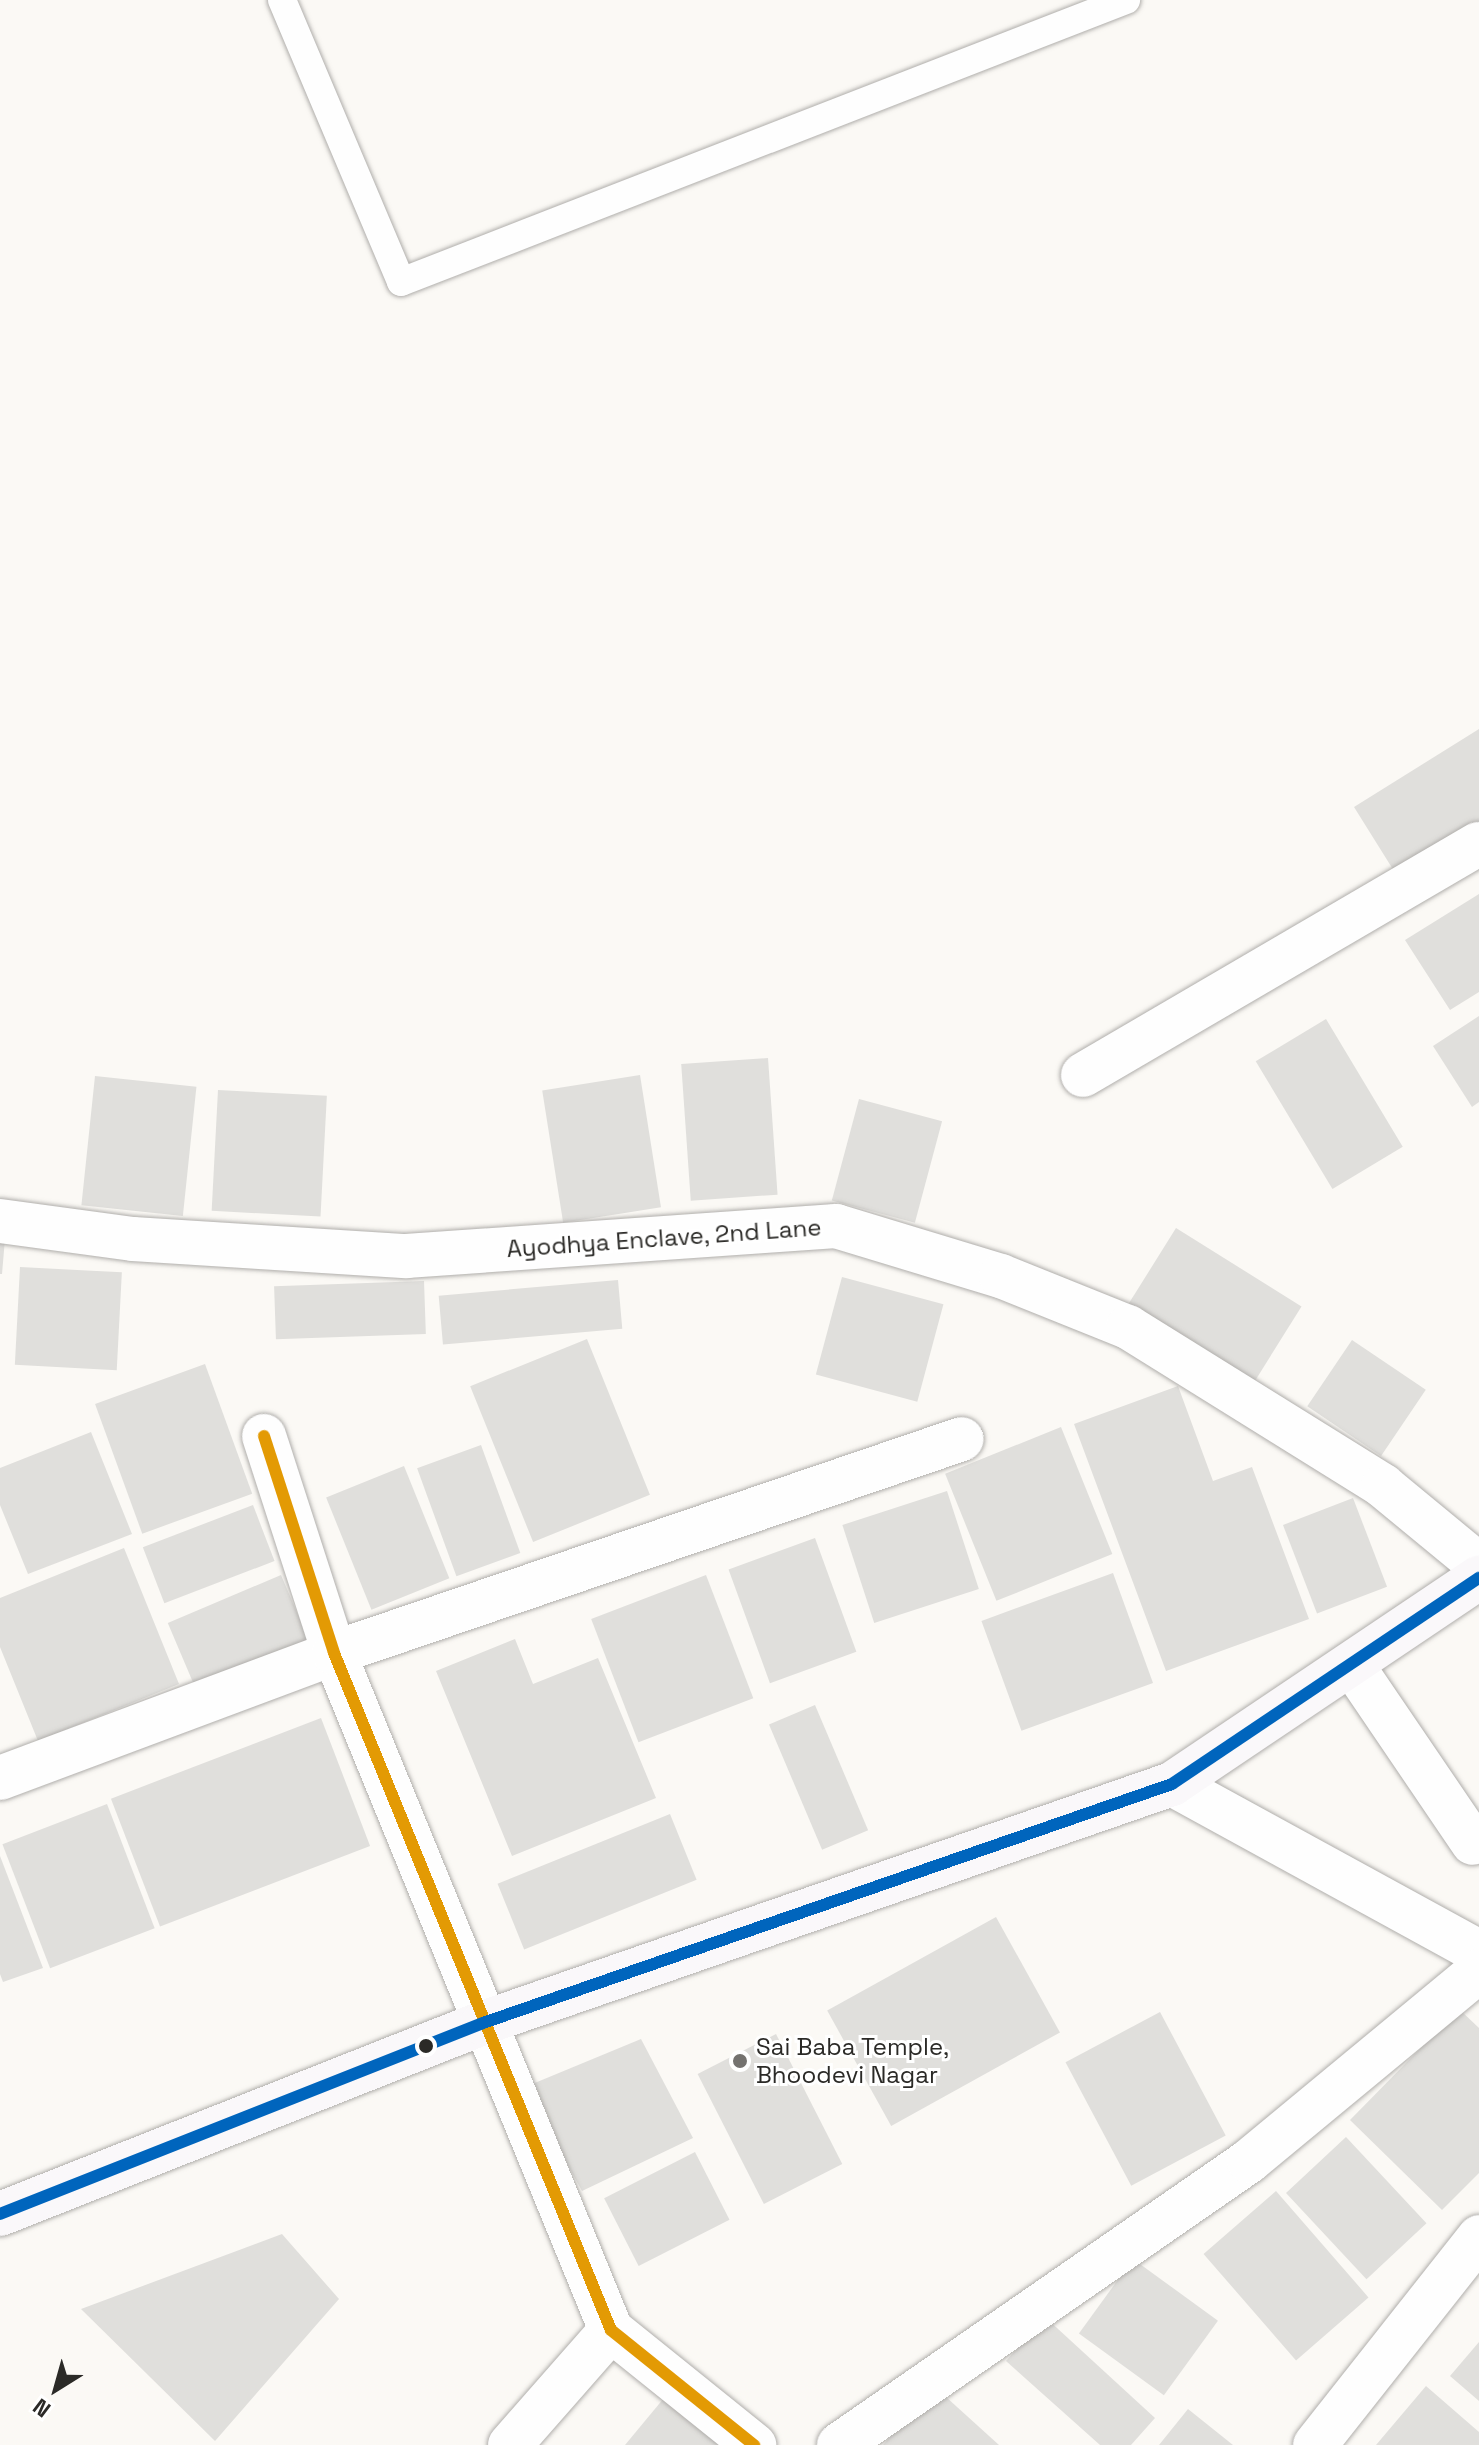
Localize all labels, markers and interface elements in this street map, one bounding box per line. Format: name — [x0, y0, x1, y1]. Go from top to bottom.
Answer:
street label: Ayodhya Enclave, 2nd Lane — [505, 1213, 823, 1263]
place label: Sai Baba Temple, Bhoodevi Nagar — [756, 2033, 950, 2089]
unlabelled marker — [418, 2038, 434, 2054]
marker: Sai Baba Temple, Bhoodevi Nagar — [731, 2052, 749, 2070]
north arrow — [16, 2349, 96, 2429]
text: N — [27, 2393, 56, 2424]

